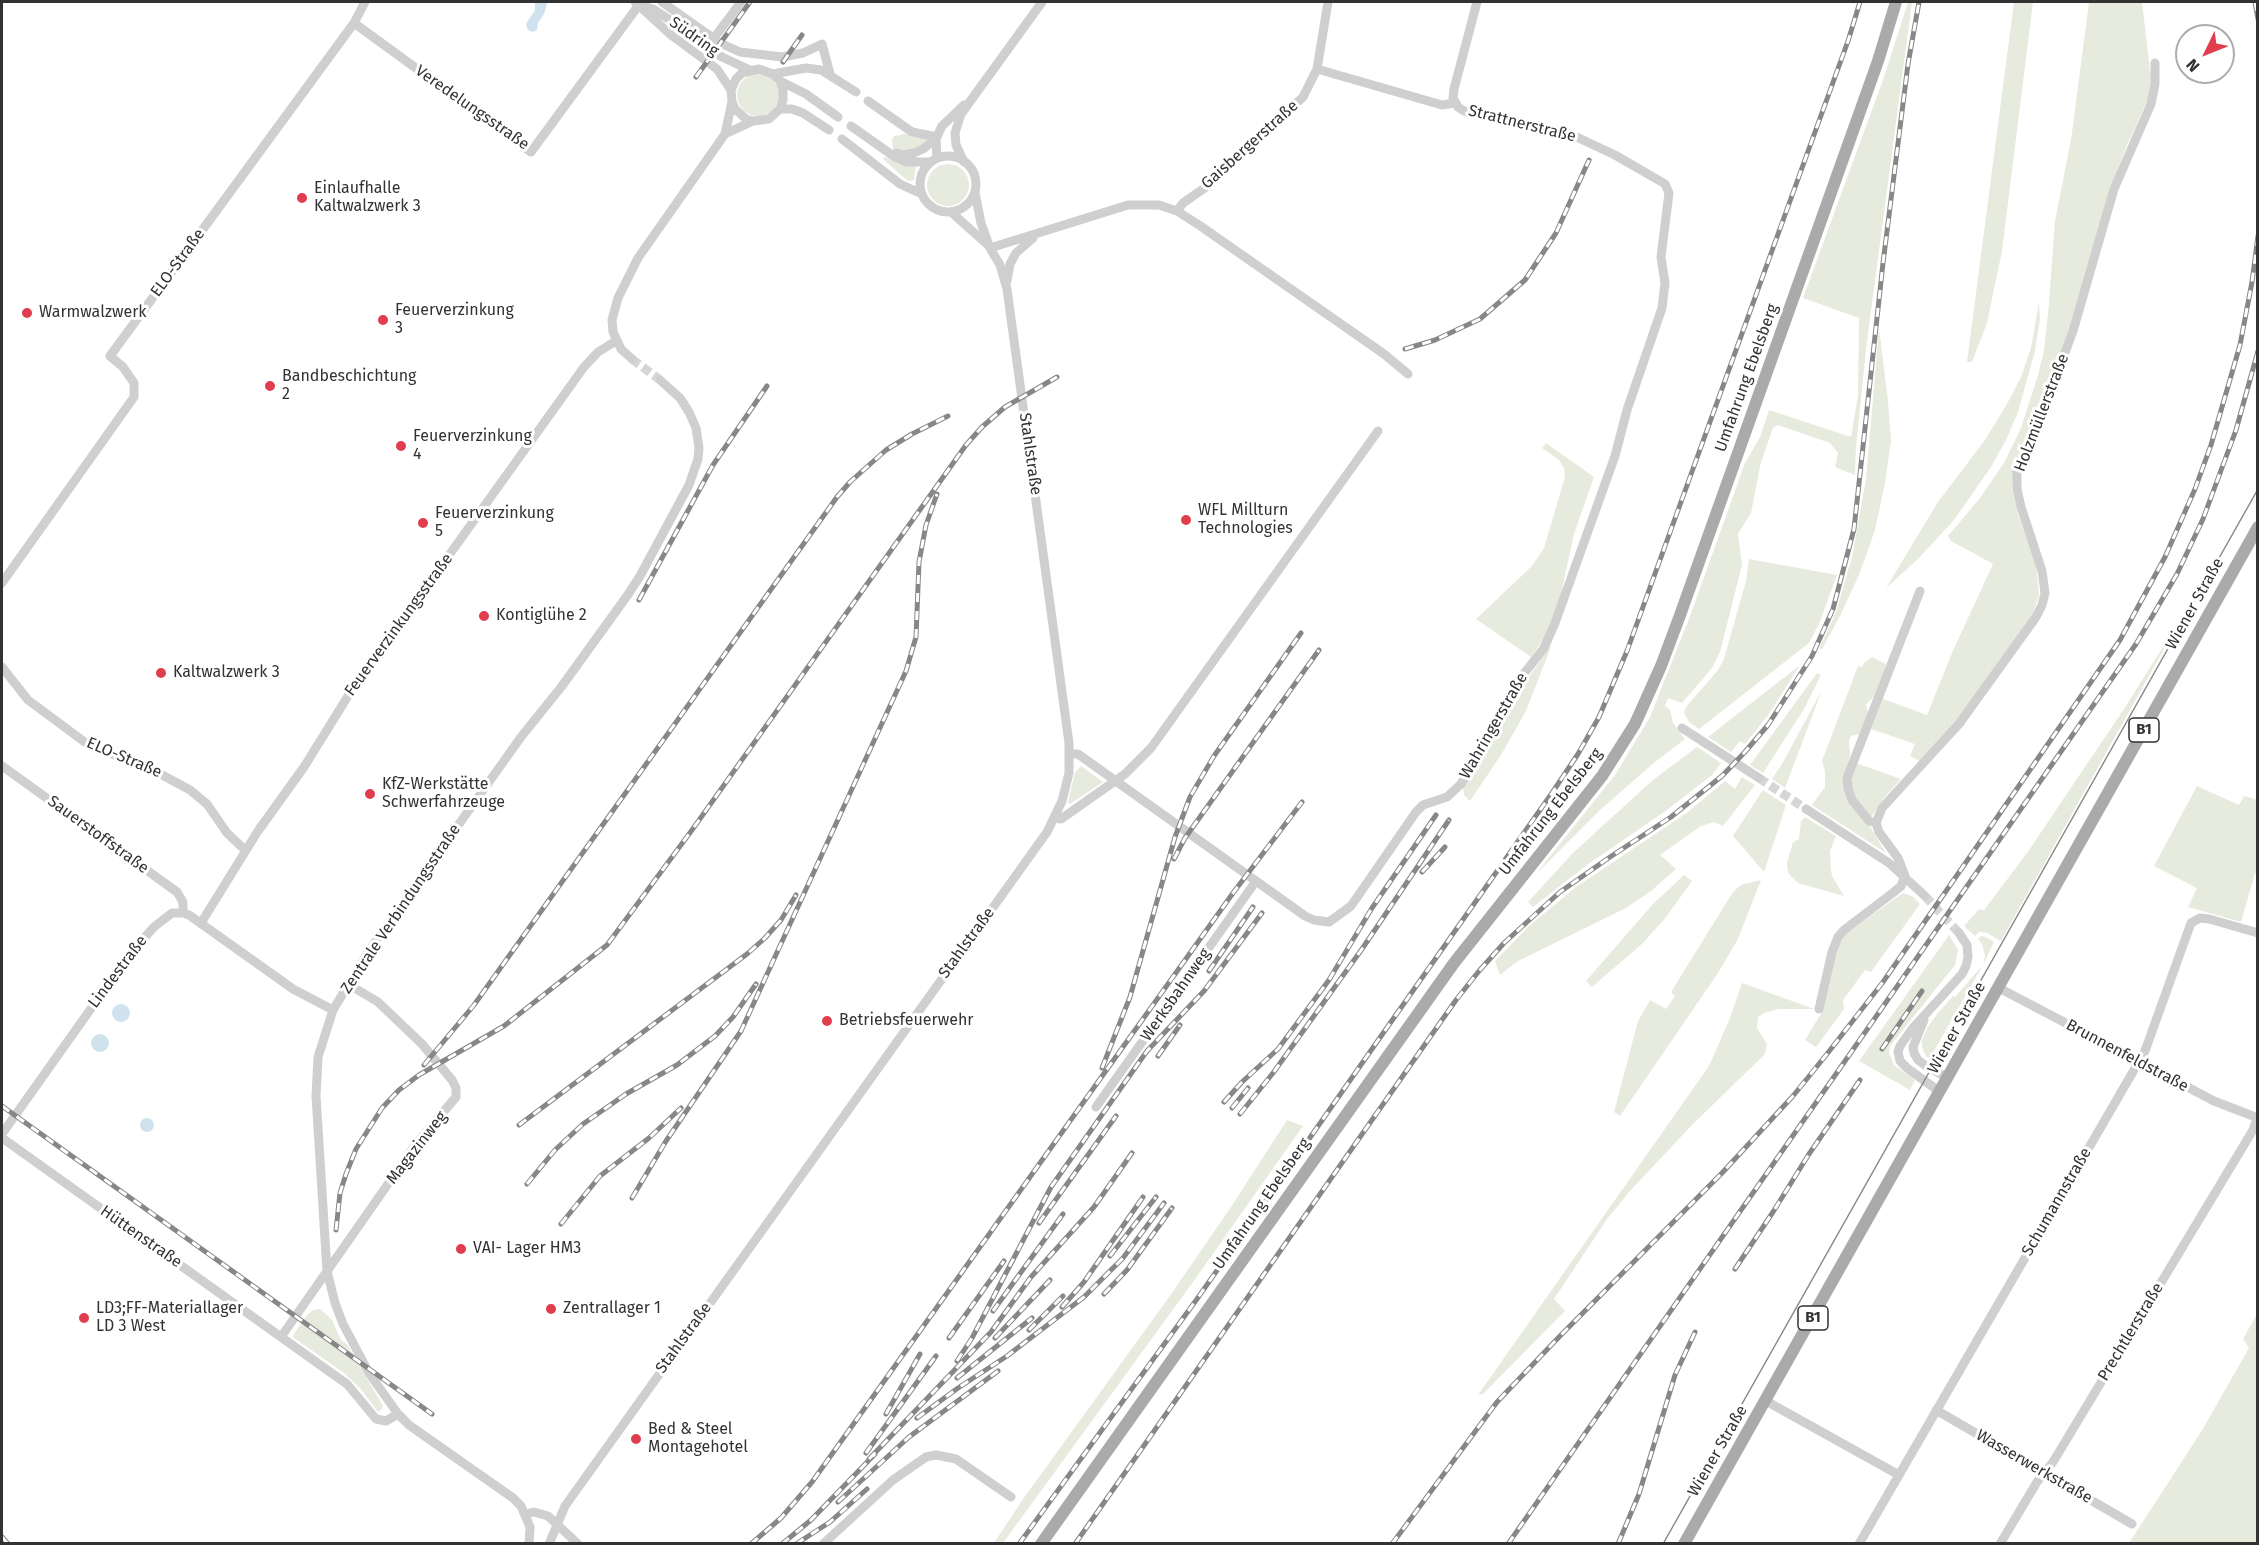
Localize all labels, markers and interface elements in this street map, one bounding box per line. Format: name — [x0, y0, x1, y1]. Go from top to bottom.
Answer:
street label: Südring — [666, 13, 722, 61]
north arrow — [2175, 24, 2235, 84]
text: N — [2182, 55, 2204, 76]
street label: Veredelungsstraße — [411, 62, 533, 154]
street label: Gaisbergerstraße — [1198, 97, 1302, 193]
street label: Strattnerstraße — [1466, 101, 1578, 147]
place label: Einlaufhalle Kaltwalzwerk 3 — [314, 179, 421, 217]
marker: Einlaufhalle Kaltwalzwerk 3 — [295, 191, 309, 205]
street label: ELO-Straße — [147, 225, 209, 301]
place label: Feuerverzinkung 3 — [395, 301, 514, 339]
street label: Umfahrung Ebelsberg — [1711, 301, 1783, 455]
place label: Warmwalzwerk — [39, 303, 147, 323]
marker: Warmwalzwerk — [20, 306, 34, 320]
marker: Feuerverzinkung 3 — [376, 313, 390, 327]
street label: Holzmüllerstraße — [2011, 351, 2073, 475]
place label: Bandbeschichtung 2 — [282, 367, 416, 405]
marker: Bandbeschichtung 2 — [263, 379, 277, 393]
street label: Stahlstraße — [1015, 412, 1045, 496]
place label: Feuerverzinkung 4 — [413, 427, 532, 465]
marker: Feuerverzinkung 4 — [394, 439, 408, 453]
place label: WFL Millturn Technologies — [1198, 501, 1293, 539]
place label: Feuerverzinkung 5 — [435, 504, 554, 542]
marker: WFL Millturn Technologies — [1179, 513, 1193, 527]
marker: Feuerverzinkung 5 — [416, 516, 430, 530]
street label: Feuerverzinkungsstraße — [341, 550, 457, 700]
street label: Wiener Straße — [2162, 555, 2228, 653]
place label: Kontiglühe 2 — [496, 606, 587, 626]
marker: Kontiglühe 2 — [477, 609, 491, 623]
place label: Kaltwalzwerk 3 — [173, 663, 280, 683]
marker: Kaltwalzwerk 3 — [154, 666, 168, 680]
street label: Wahringerstraße — [1456, 670, 1532, 782]
road number: B1 — [2129, 718, 2159, 742]
street label: ELO-Straße — [84, 734, 164, 782]
street label: Umfahrung Ebelsberg — [1495, 745, 1607, 879]
place label: KfZ-Werkstätte Schwerfahrzeuge — [382, 775, 505, 813]
marker: KfZ-Werkstätte Schwerfahrzeuge — [363, 787, 377, 801]
street label: Sauerstoffstraße — [44, 792, 152, 878]
street label: Zentrale Verbindungsstraße — [337, 821, 465, 997]
street label: Stahlstraße — [935, 904, 999, 982]
street label: Lindestraße — [84, 932, 152, 1012]
street label: Werksbahnweg — [1137, 945, 1215, 1045]
street label: Wiener Straße — [1924, 979, 1990, 1077]
place label: Betriebsfeuerwehr — [839, 1011, 973, 1031]
marker: Betriebsfeuerwehr — [820, 1014, 834, 1028]
street label: Brunnenfeldstraße — [2062, 1016, 2192, 1096]
street label: Magazinweg — [383, 1108, 451, 1188]
street label: Umfahrung Ebelsberg — [1209, 1135, 1315, 1273]
street label: Schumannstraße — [2018, 1144, 2096, 1260]
street label: Hüttenstraße — [96, 1202, 186, 1272]
place label: VAI- Lager HM3 — [473, 1239, 581, 1259]
marker: VAI- Lager HM3 — [454, 1242, 468, 1256]
street label: Prechtlerstraße — [2094, 1279, 2168, 1385]
place label: LD3;FF-Materiallager LD 3 West — [96, 1299, 243, 1337]
place label: Zentrallager 1 — [563, 1299, 661, 1319]
street label: Stahlstraße — [652, 1299, 716, 1377]
marker: Zentrallager 1 — [544, 1302, 558, 1316]
road number: B1 — [1798, 1306, 1828, 1330]
marker: LD3;FF-Materiallager LD 3 West — [77, 1311, 91, 1325]
street label: Wiener Straße — [1684, 1402, 1752, 1500]
place label: Bed & Steel Montagehotel — [648, 1420, 748, 1458]
street label: Wasserwerkstraße — [1972, 1426, 2096, 1508]
marker: Bed & Steel Montagehotel — [629, 1432, 643, 1446]

